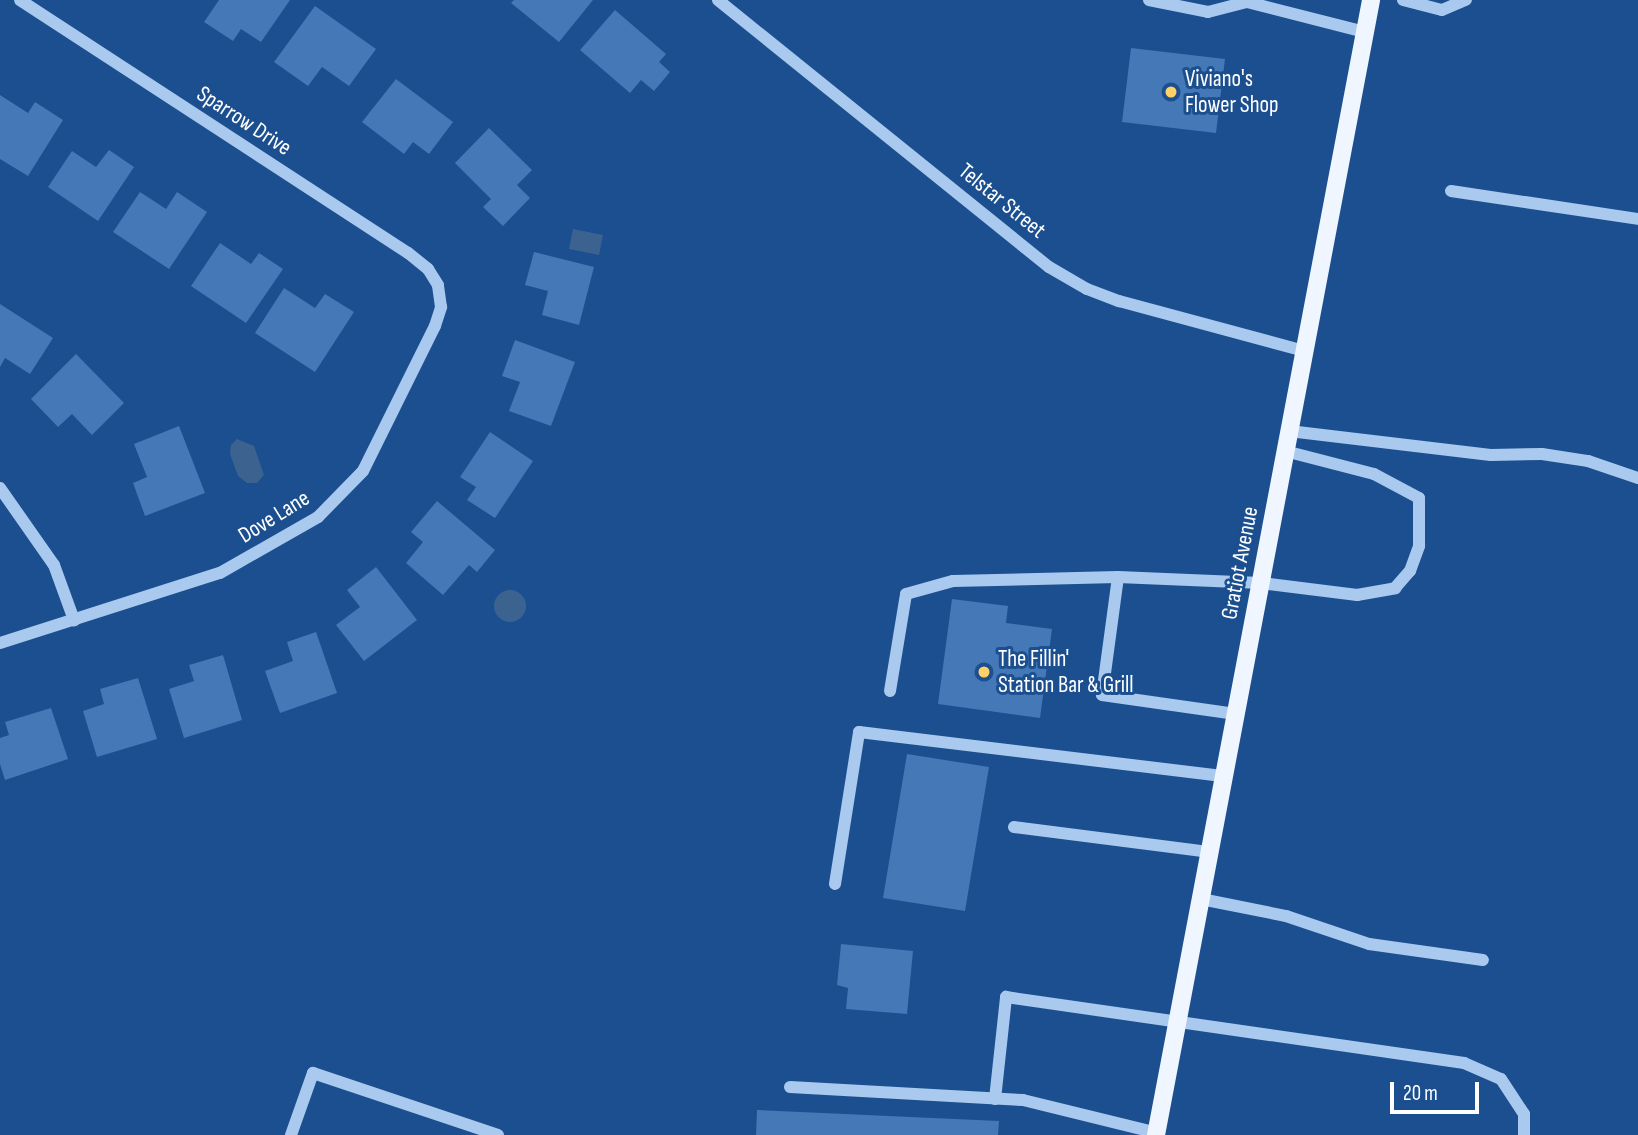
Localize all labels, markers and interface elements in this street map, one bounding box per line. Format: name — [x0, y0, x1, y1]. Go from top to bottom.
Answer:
place label: Viviano's Flower Shop — [1185, 65, 1279, 119]
street label: Sparrow Drive — [192, 80, 296, 162]
marker: Viviano's Flower Shop — [1163, 84, 1179, 100]
street label: Telstar Street — [953, 158, 1051, 244]
street label: Dove Lane — [233, 484, 315, 550]
street label: Gratiot Avenue — [1216, 504, 1264, 622]
place label: The Fillin' Station Bar & Grill — [998, 645, 1134, 699]
marker: The Fillin' Station Bar & Grill — [976, 664, 992, 680]
scale bar — [1393, 1068, 1482, 1112]
text: 20 m — [1403, 1081, 1438, 1106]

